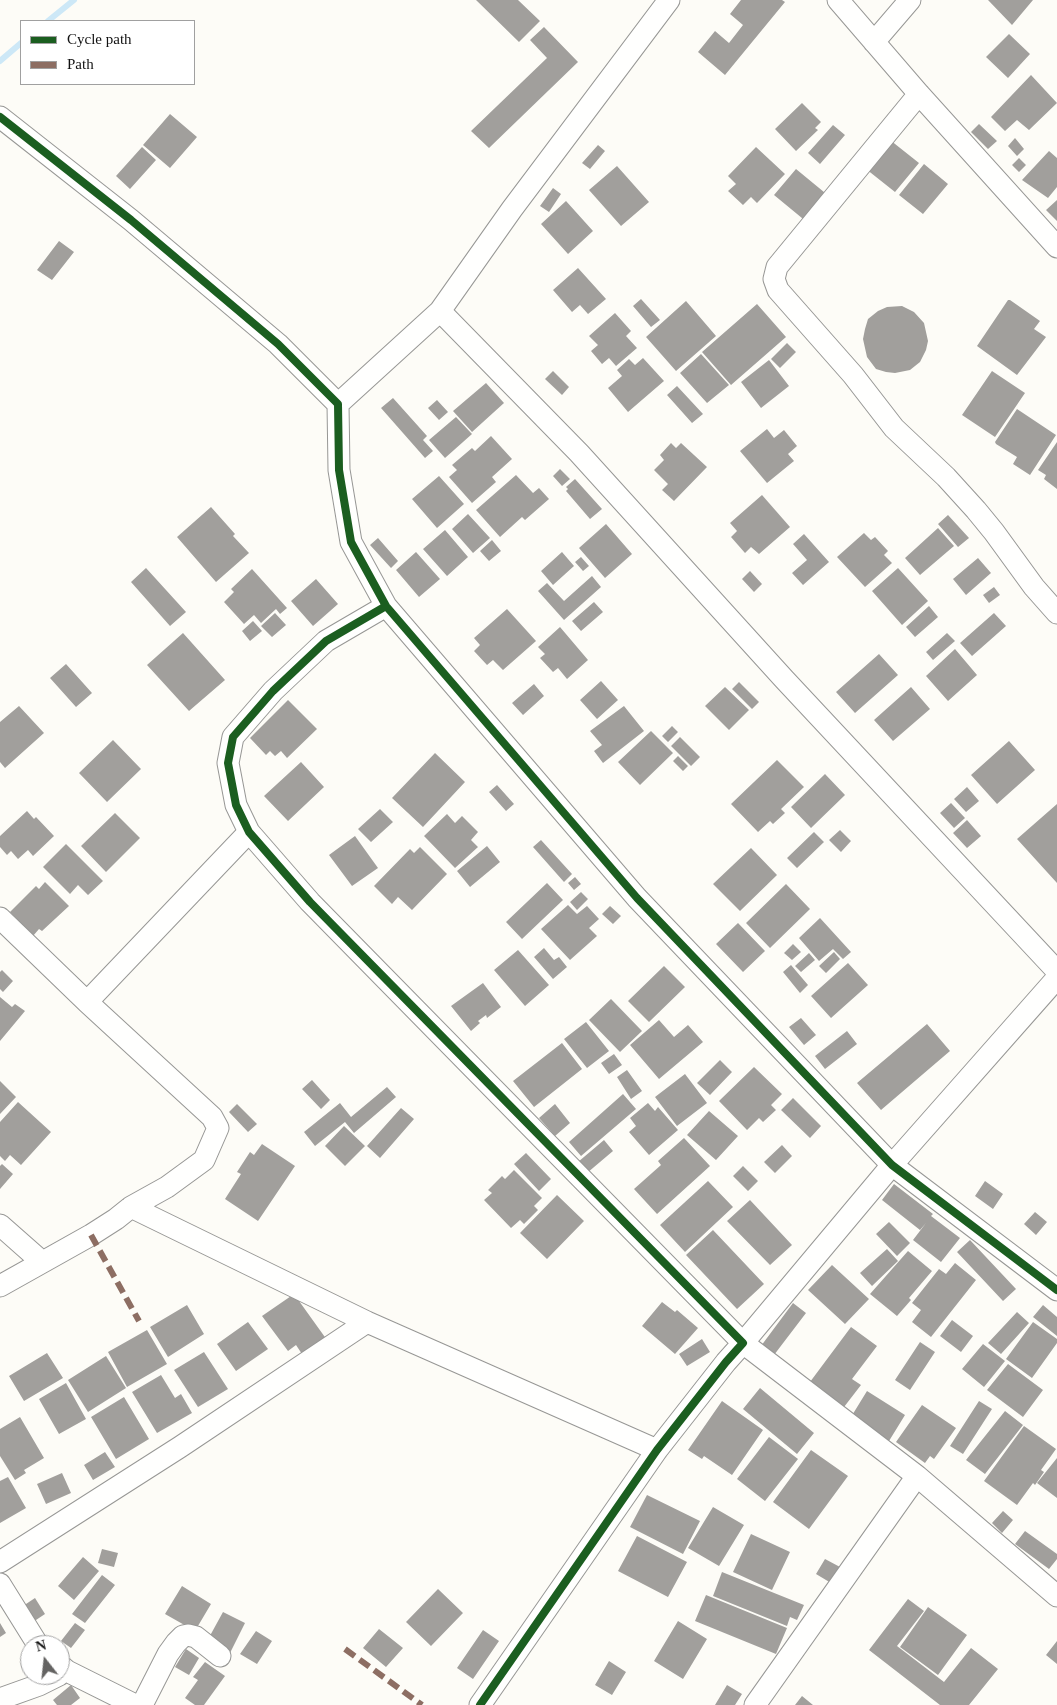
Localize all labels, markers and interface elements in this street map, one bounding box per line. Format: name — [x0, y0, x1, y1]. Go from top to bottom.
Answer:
legend — [20, 20, 195, 85]
text: Cycle path — [67, 31, 132, 47]
text: Path — [67, 56, 94, 72]
north arrow — [20, 1635, 70, 1685]
text: N — [34, 1637, 48, 1655]

